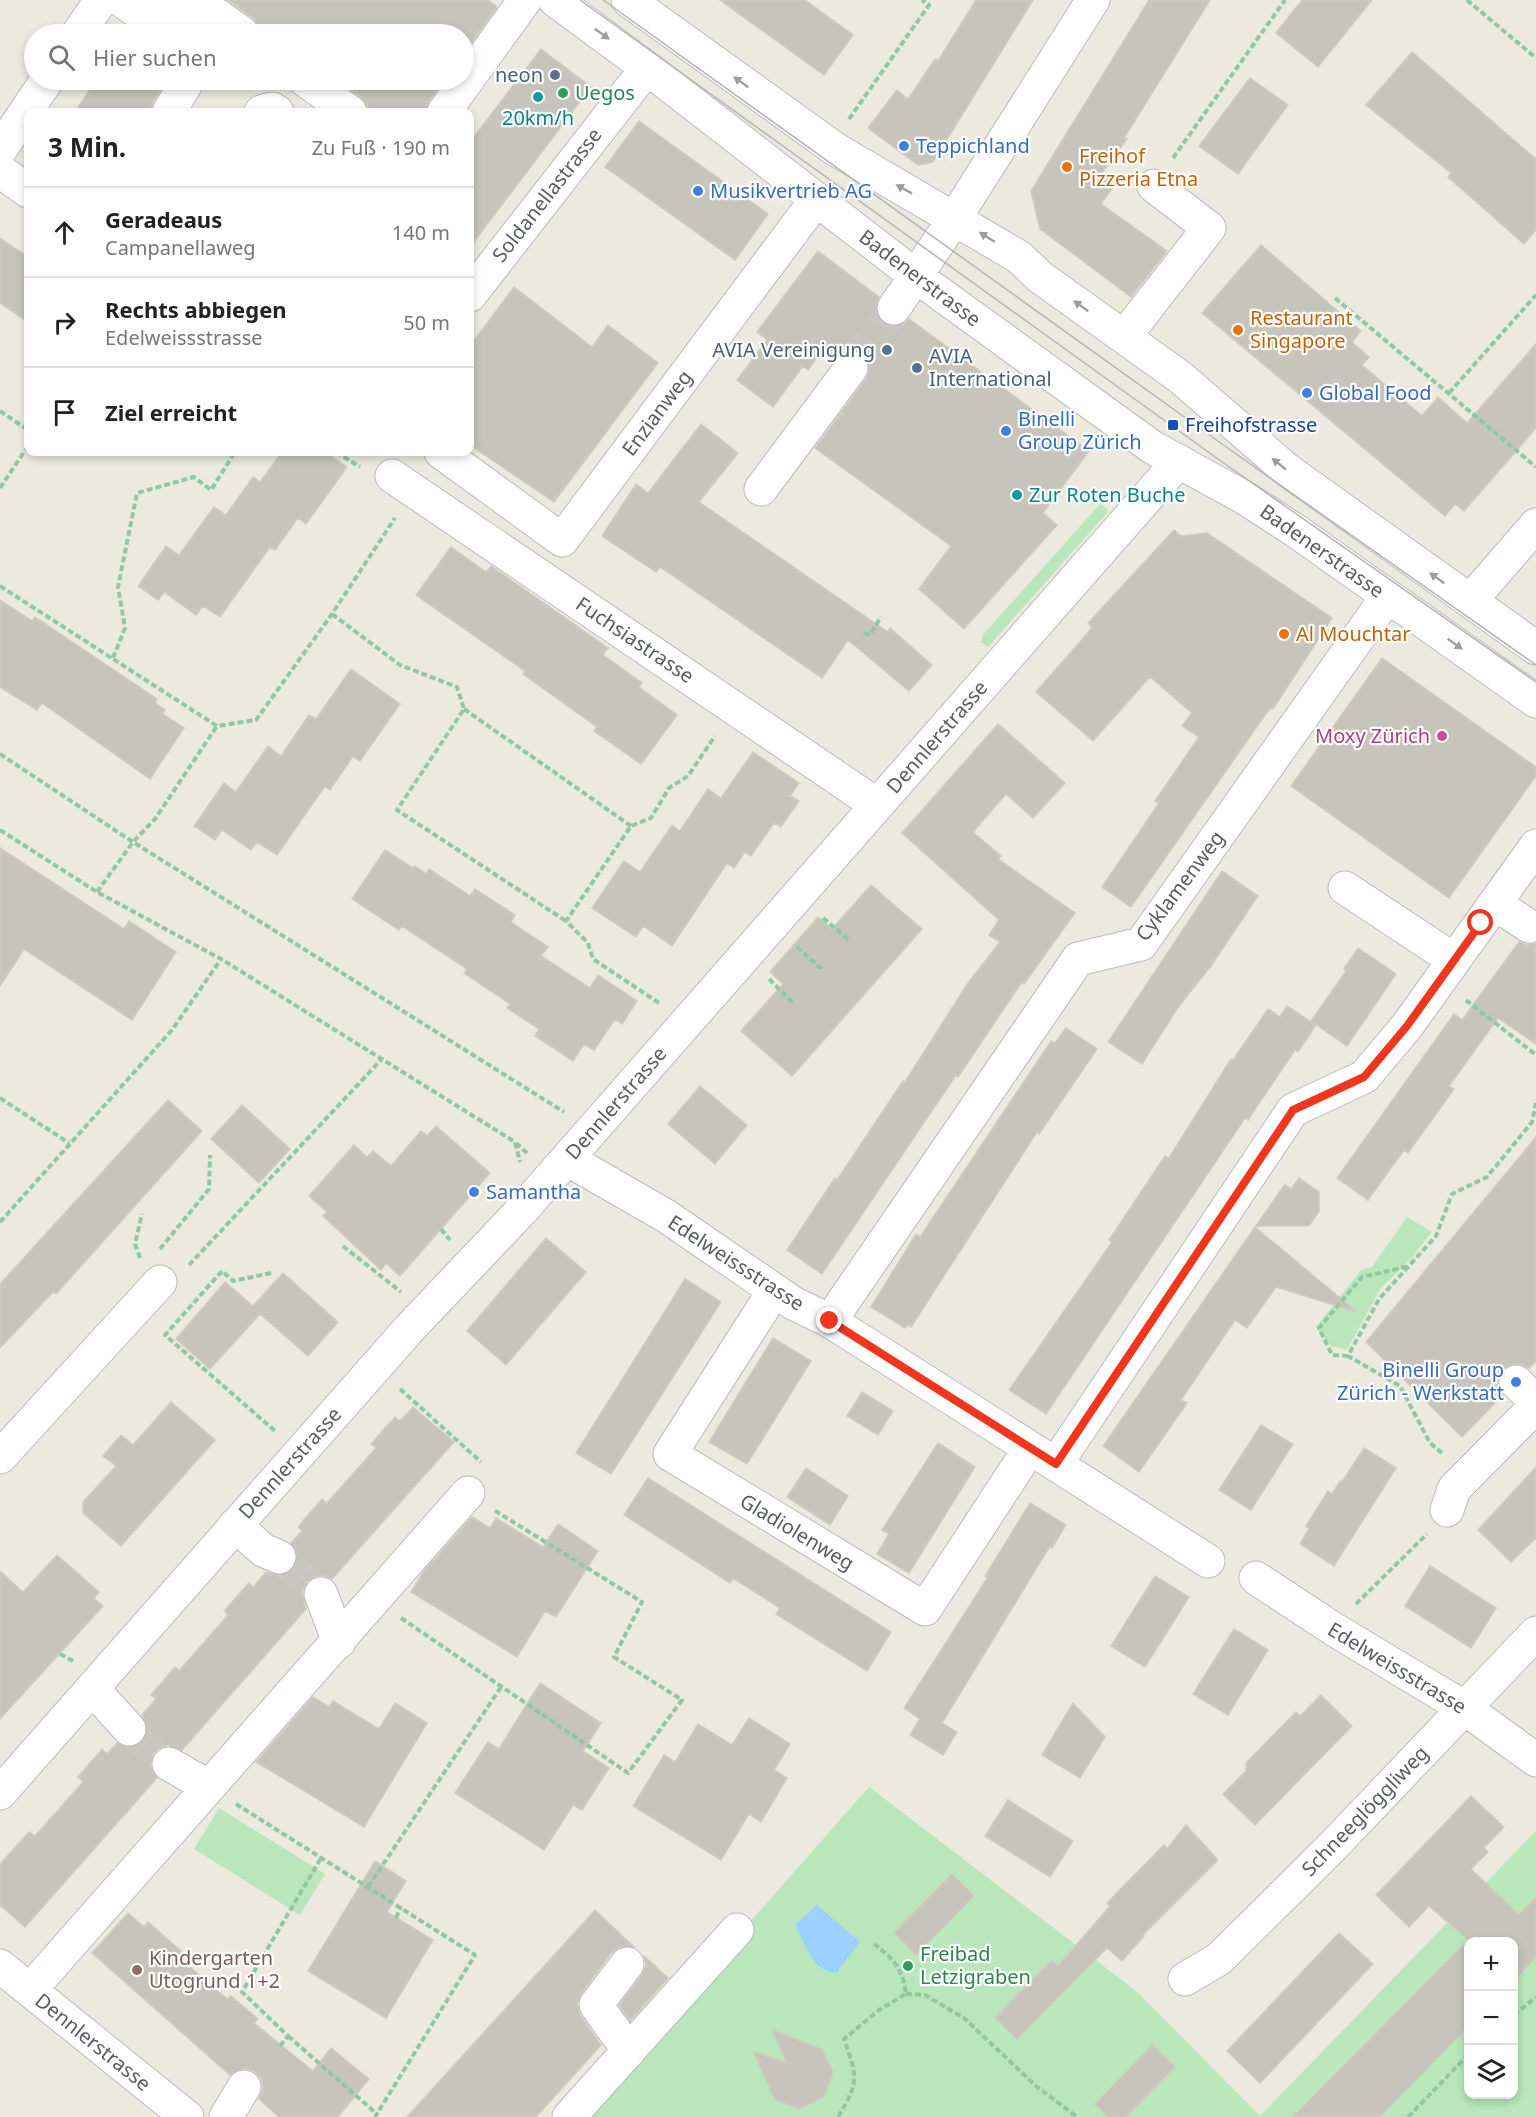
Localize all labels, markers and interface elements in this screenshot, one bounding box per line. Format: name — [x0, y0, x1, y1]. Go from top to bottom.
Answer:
search box — [24, 24, 474, 90]
one-way arrow — [594, 28, 609, 40]
icon: search — [45, 41, 78, 74]
text: Hier suchen — [93, 42, 217, 72]
place label: neon — [495, 61, 543, 88]
marker: neon — [548, 68, 562, 82]
one-way arrow — [734, 76, 750, 88]
place label: Uegos — [575, 79, 635, 106]
marker: Uegos — [556, 86, 570, 100]
marker: 20km/h — [531, 90, 545, 104]
place label: 20km/h — [502, 104, 574, 131]
street label: Soldanellastrasse — [486, 122, 608, 267]
text: 3 Min. — [48, 129, 126, 165]
place label: Teppichland — [916, 132, 1030, 159]
text: Zu Fuß · 190 m — [312, 134, 450, 161]
marker: Teppichland — [897, 139, 911, 153]
place label: Freihof Pizzeria Etna — [1079, 142, 1198, 192]
marker: Freihof Pizzeria Etna — [1060, 160, 1074, 174]
place label: Musikvertrieb AG — [710, 177, 872, 204]
marker: Musikvertrieb AG — [691, 184, 705, 198]
one-way arrow — [895, 184, 912, 194]
text: Geradeaus — [105, 204, 222, 234]
icon: ahead — [48, 216, 81, 249]
text: 140 m — [392, 219, 450, 246]
street label: Badenerstrasse — [854, 223, 987, 332]
one-way arrow — [979, 232, 995, 243]
text: Campanellaweg — [105, 234, 256, 261]
text: Rechts abbiegen — [105, 294, 287, 324]
one-way arrow — [1074, 301, 1089, 313]
place label: Restaurant Singapore — [1250, 304, 1353, 354]
icon: right — [48, 306, 81, 339]
text: 50 m — [403, 309, 450, 336]
marker: Restaurant Singapore — [1231, 323, 1245, 337]
text: Edelweissstrasse — [105, 324, 263, 351]
place label: AVIA Vereinigung — [712, 336, 875, 363]
place label: AVIA International — [929, 342, 1052, 392]
marker: AVIA Vereinigung — [880, 343, 894, 357]
marker: AVIA International — [910, 361, 924, 375]
street label: Enzianweg — [615, 364, 698, 461]
place label: Global Food — [1319, 379, 1432, 406]
marker: Global Food — [1300, 386, 1314, 400]
icon: arrive — [48, 396, 81, 429]
text: Ziel erreicht — [105, 397, 237, 427]
place label: Binelli Group Zürich — [1018, 405, 1142, 455]
place label: Freihofstrasse — [1185, 411, 1317, 438]
marker: Freihofstrasse — [1166, 418, 1180, 432]
marker: Binelli Group Zürich — [999, 424, 1013, 438]
one-way arrow — [1271, 457, 1287, 470]
place label: Zur Roten Buche — [1029, 481, 1185, 508]
marker: Zur Roten Buche — [1010, 488, 1024, 502]
street label: Badenerstrasse — [1255, 498, 1390, 604]
one-way arrow — [1429, 572, 1445, 584]
street label: Fuchsiastrasse — [571, 590, 700, 689]
place label: Al Mouchtar — [1296, 620, 1410, 647]
marker: Al Mouchtar — [1277, 627, 1291, 641]
one-way arrow — [1447, 638, 1463, 650]
street label: Dennlerstrasse — [880, 674, 993, 799]
place label: Moxy Zürich — [1315, 722, 1430, 749]
marker: Moxy Zürich — [1435, 729, 1449, 743]
street label: Cyklamenweg — [1129, 825, 1230, 946]
route start — [1467, 909, 1493, 935]
street label: Dennlerstrasse — [559, 1040, 672, 1165]
place label: Samantha — [486, 1178, 581, 1205]
marker: Samantha — [467, 1185, 481, 1199]
street label: Edelweissstrasse — [663, 1208, 810, 1317]
route end — [816, 1307, 842, 1333]
place label: Binelli Group Zürich - Werkstatt — [1337, 1356, 1504, 1406]
marker: Binelli Group Zürich - Werkstatt — [1509, 1375, 1523, 1389]
street label: Dennlerstrasse — [232, 1401, 347, 1524]
street label: Gladiolenweg — [735, 1487, 859, 1576]
street label: Edelweissstrasse — [1323, 1615, 1472, 1720]
street label: Schneeglöggliweg — [1295, 1740, 1434, 1882]
map controls — [1464, 1937, 1518, 2099]
button: + — [1464, 1937, 1518, 1991]
place label: Freibad Letzigraben — [920, 1940, 1031, 1990]
place label: Kindergarten Utogrund 1+2 — [149, 1944, 280, 1994]
marker: Freibad Letzigraben — [901, 1959, 915, 1973]
marker: Kindergarten Utogrund 1+2 — [130, 1963, 144, 1977]
street label: Dennlerstrasse — [30, 1987, 157, 2097]
button: − — [1464, 1991, 1518, 2045]
button: layers — [1464, 2045, 1518, 2099]

